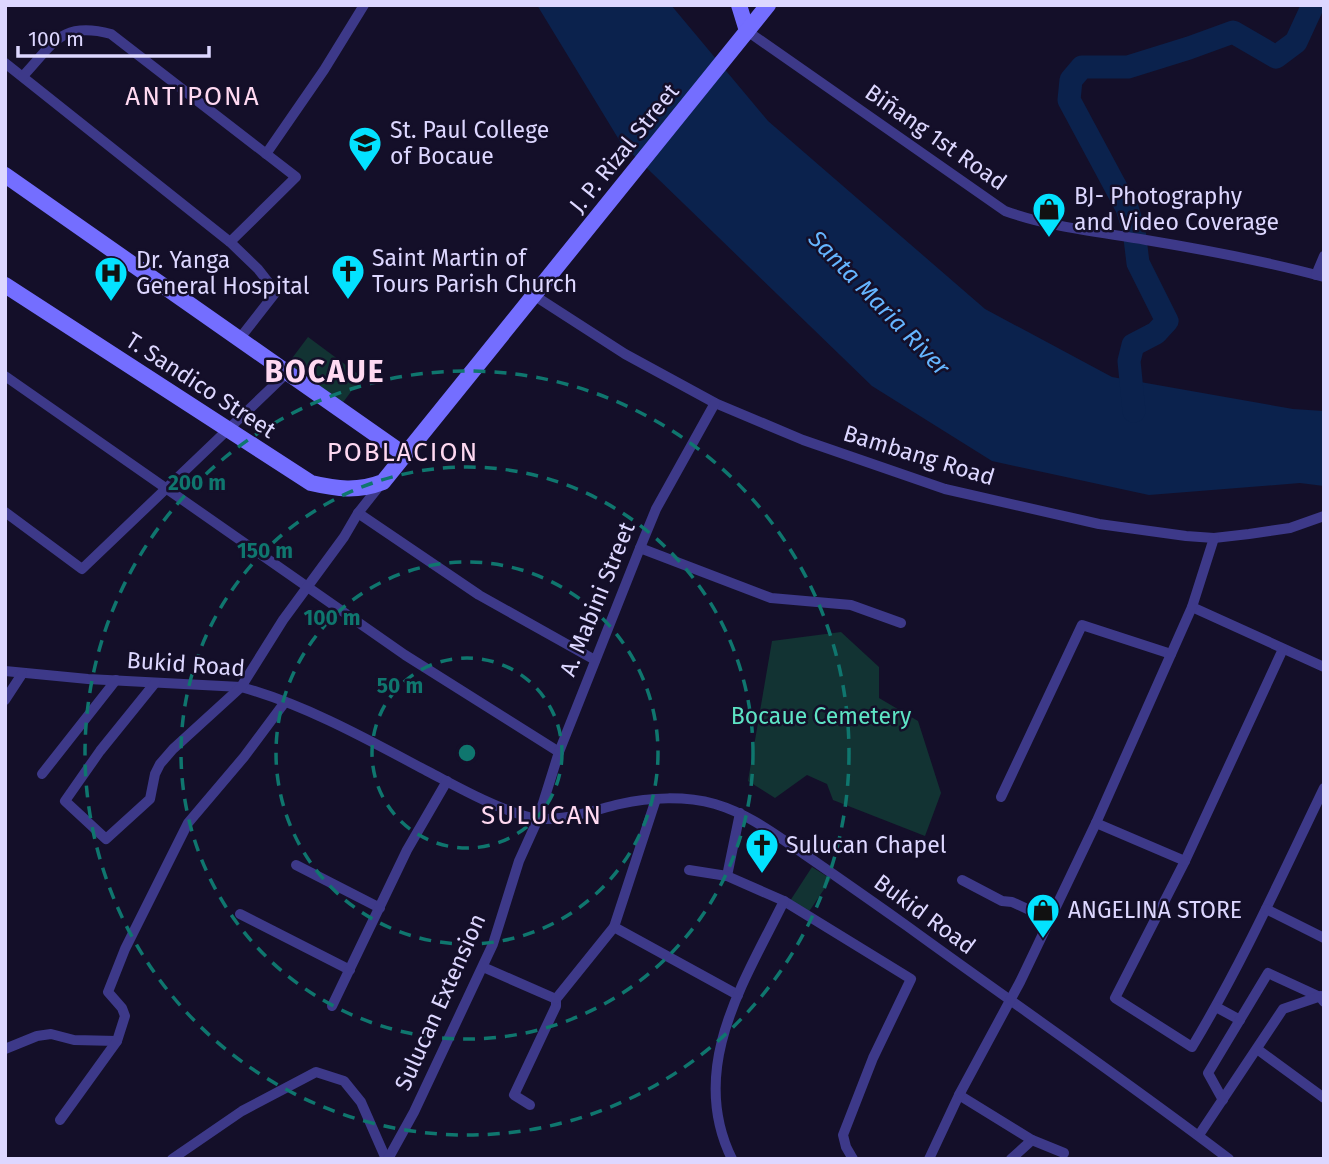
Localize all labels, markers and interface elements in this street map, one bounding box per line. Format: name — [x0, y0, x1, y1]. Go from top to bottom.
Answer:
scale bar — [18, 14, 208, 58]
text: 100 m — [28, 26, 84, 52]
street label: J. P. Rizal Street — [563, 77, 685, 218]
street label: Biñang 1st Road — [860, 78, 1012, 196]
district label: ANTIPONA — [125, 81, 261, 112]
place label: St. Paul College of Bocaue — [390, 116, 549, 170]
school or university icon: St. Paul College of Bocaue — [346, 124, 384, 173]
place label: BJ- Photography and Video Coverage — [1074, 182, 1279, 236]
shop icon: BJ- Photography and Video Coverage — [1030, 190, 1068, 239]
water label: Santa Maria River — [802, 224, 956, 382]
place label: Saint Martin of Tours Parish Church — [372, 244, 577, 298]
place label: Dr. Yanga General Hospital — [136, 246, 310, 300]
church icon: Saint Martin of Tours Parish Church — [329, 252, 367, 301]
hospital icon: Dr. Yanga General Hospital — [92, 254, 130, 303]
street label: T. Sandico Street — [121, 326, 282, 444]
district label: BOCAUE — [264, 354, 386, 390]
street label: Bambang Road — [840, 419, 998, 491]
district label: POBLACION — [327, 437, 479, 468]
text: 200 m — [168, 470, 226, 496]
street label: A. Mabini Street — [553, 517, 641, 680]
text: 150 m — [237, 538, 293, 564]
text: 100 m — [303, 605, 361, 631]
street label: Bukid Road — [126, 646, 246, 682]
text: 50 m — [377, 673, 423, 699]
park label: Bocaue Cemetery — [731, 702, 912, 730]
centre of rings — [455, 741, 479, 765]
district label: SULUCAN — [481, 800, 603, 831]
church icon: Sulucan Chapel — [743, 826, 781, 875]
place label: Sulucan Chapel — [786, 831, 947, 859]
street label: Bukid Road — [869, 868, 981, 960]
shop icon: ANGELINA STORE — [1024, 891, 1062, 940]
place label: ANGELINA STORE — [1068, 896, 1242, 924]
street label: Sulucan Extension — [388, 909, 492, 1095]

